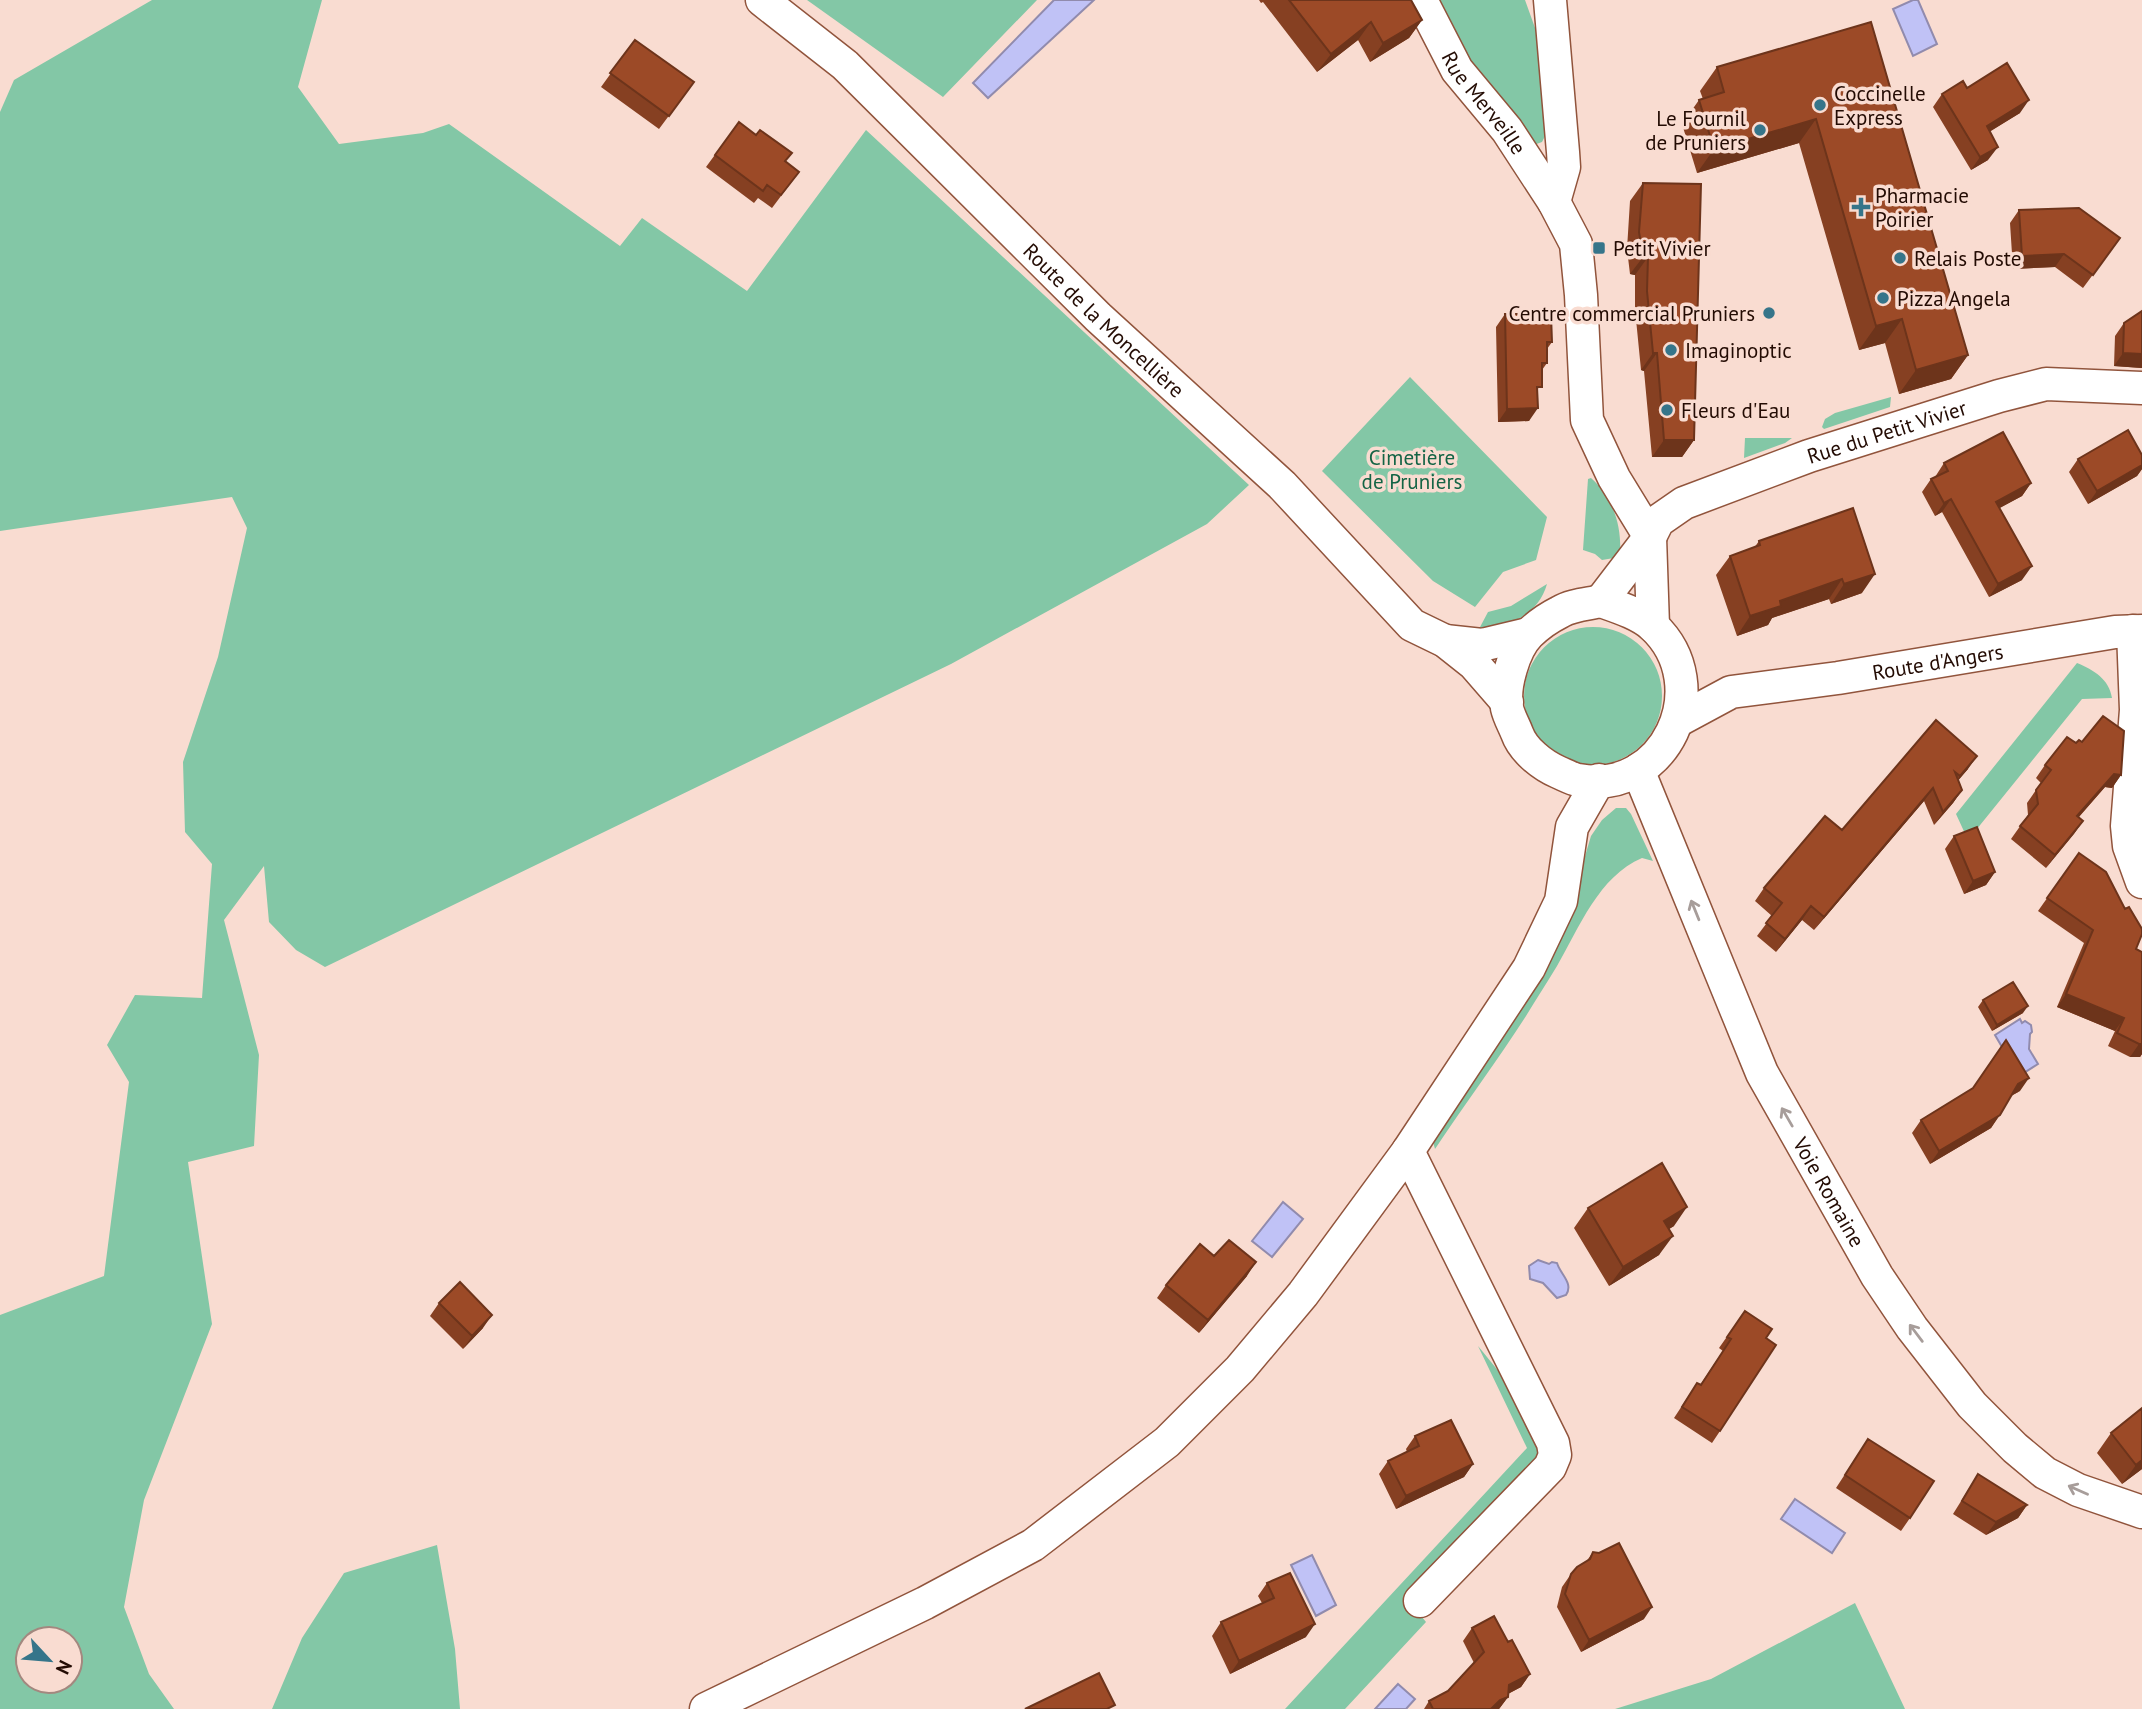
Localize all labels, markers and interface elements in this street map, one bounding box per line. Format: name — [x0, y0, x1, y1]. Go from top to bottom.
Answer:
street label: Rue Merveille — [1436, 47, 1532, 159]
place label: Coccinelle Express — [1834, 80, 1926, 131]
marker: Coccinelle Express — [1812, 97, 1828, 113]
place label: Le Fournil de Pruniers — [1645, 105, 1746, 156]
marker: Le Fournil de Pruniers — [1752, 122, 1768, 138]
place label: Pharmacie Poirier — [1875, 182, 1969, 233]
marker: Pharmacie Poirier — [1853, 199, 1869, 215]
place label: Petit Vivier — [1613, 235, 1711, 262]
street label: Route de la Moncellière — [1018, 237, 1190, 403]
marker: Petit Vivier — [1591, 240, 1607, 256]
place label: Relais Poste — [1914, 245, 2021, 272]
marker: Relais Poste — [1892, 250, 1908, 266]
place label: Pizza Angela — [1897, 285, 2011, 312]
marker: Pizza Angela — [1875, 290, 1891, 306]
place label: Centre commercial Pruniers — [1508, 300, 1755, 327]
marker: Centre commercial Pruniers — [1761, 305, 1777, 321]
place label: Imaginoptic — [1685, 337, 1792, 364]
marker: Imaginoptic — [1663, 342, 1679, 358]
street label: Rue du Petit Vivier — [1803, 394, 1970, 469]
place label: Fleurs d'Eau — [1681, 397, 1790, 424]
marker: Fleurs d'Eau — [1659, 402, 1675, 418]
park label: Cimetière de Pruniers — [1362, 444, 1462, 495]
street label: Route d'Angers — [1870, 637, 2005, 686]
one-way arrow — [1688, 899, 1701, 921]
one-way arrow — [1780, 1108, 1794, 1128]
street label: Voie Romaine — [1787, 1131, 1871, 1252]
one-way arrow — [1909, 1325, 1924, 1343]
one-way arrow — [2068, 1483, 2089, 1496]
north arrow — [14, 1625, 84, 1695]
text: N — [51, 1657, 78, 1678]

